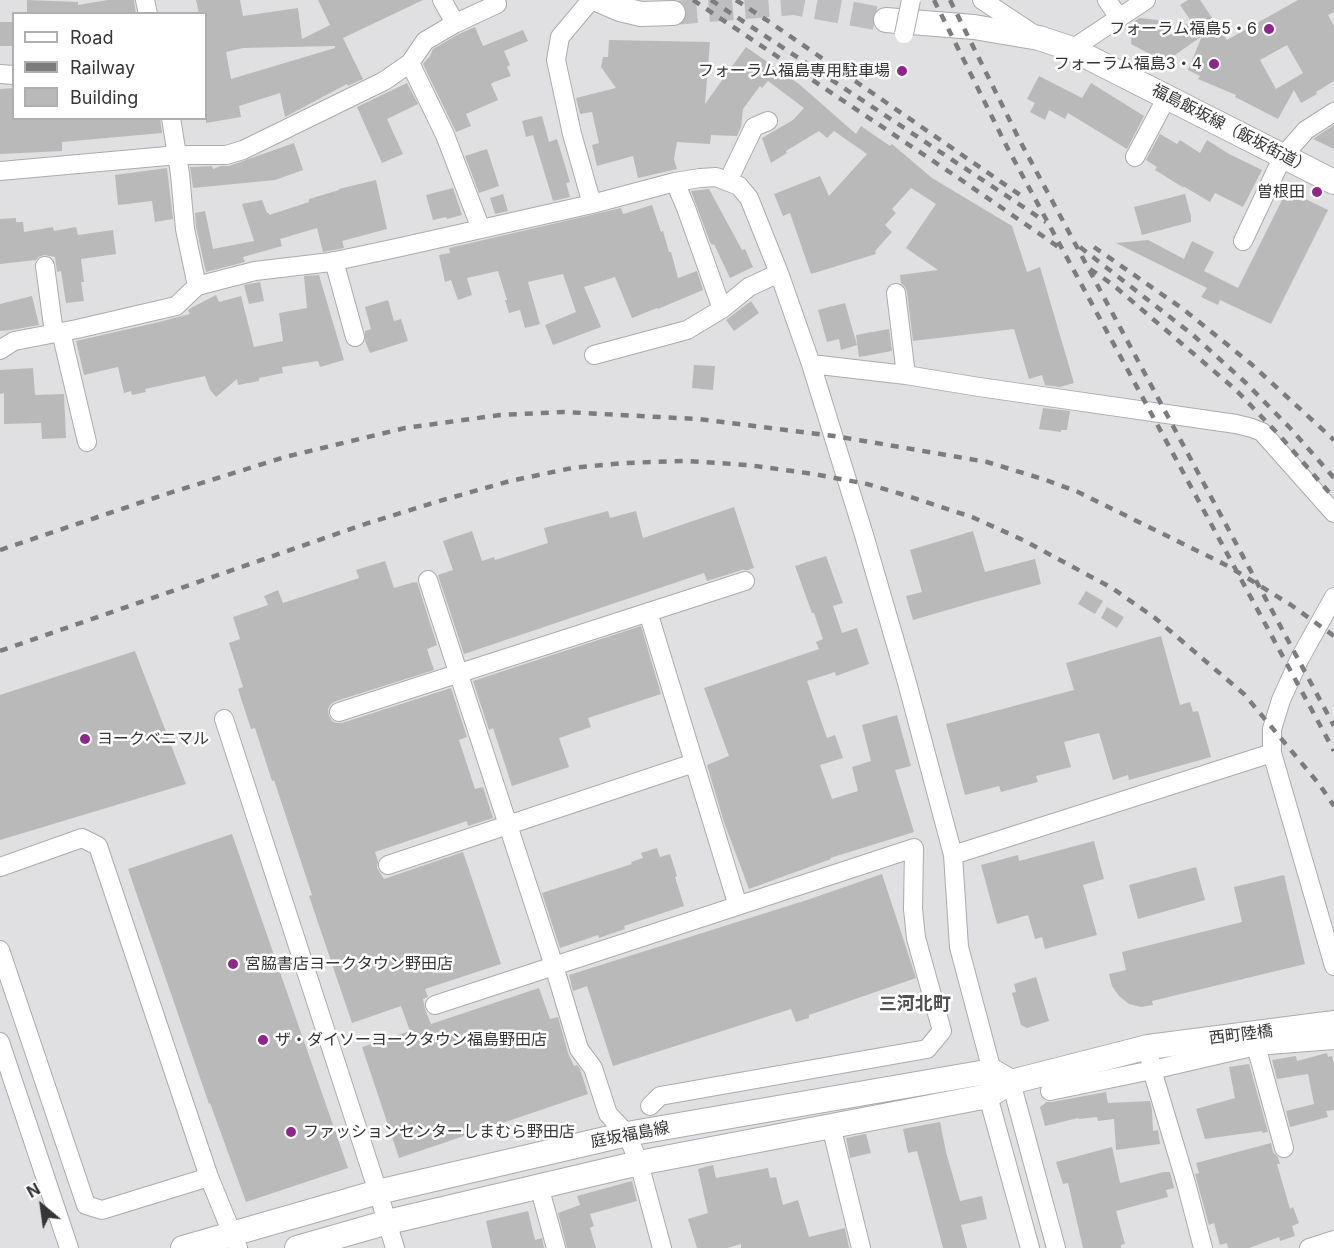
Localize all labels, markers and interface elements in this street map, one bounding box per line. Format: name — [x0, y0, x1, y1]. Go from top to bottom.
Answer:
legend — [12, 12, 207, 120]
place label: フォーラム福島5・6 — [1109, 19, 1257, 39]
marker: フォーラム福島5・6 — [1262, 22, 1276, 36]
text: Road — [70, 27, 113, 48]
place label: フォーラム福島3・4 — [1054, 54, 1202, 74]
text: Railway — [70, 57, 135, 78]
marker: フォーラム福島3・4 — [1207, 57, 1221, 71]
place label: フォーラム福島専用駐車場 — [698, 61, 890, 81]
marker: フォーラム福島専用駐車場 — [895, 64, 909, 78]
street label: 福島飯坂線（飯坂街道） — [1148, 80, 1314, 178]
text: Building — [70, 87, 138, 108]
place label: 曽根田 — [1257, 182, 1305, 202]
marker: 曽根田 — [1310, 185, 1324, 199]
place label: ヨークベニマル — [97, 729, 209, 749]
marker: ヨークベニマル — [78, 732, 92, 746]
place label: 宮脇書店ヨークタウン野田店 — [245, 954, 453, 974]
marker: 宮脇書店ヨークタウン野田店 — [226, 957, 240, 971]
district label: 三河北町 — [879, 994, 951, 1016]
street label: 西町陸橋 — [1208, 1022, 1274, 1048]
place label: ザ・ダイソーヨークタウン福島野田店 — [275, 1030, 547, 1050]
marker: ザ・ダイソーヨークタウン福島野田店 — [256, 1033, 270, 1047]
street label: 庭坂福島線 — [589, 1118, 671, 1152]
place label: ファッションセンターしまむら野田店 — [303, 1122, 575, 1142]
marker: ファッションセンターしまむら野田店 — [284, 1125, 298, 1139]
north arrow — [12, 1176, 72, 1236]
text: N — [23, 1179, 43, 1202]

